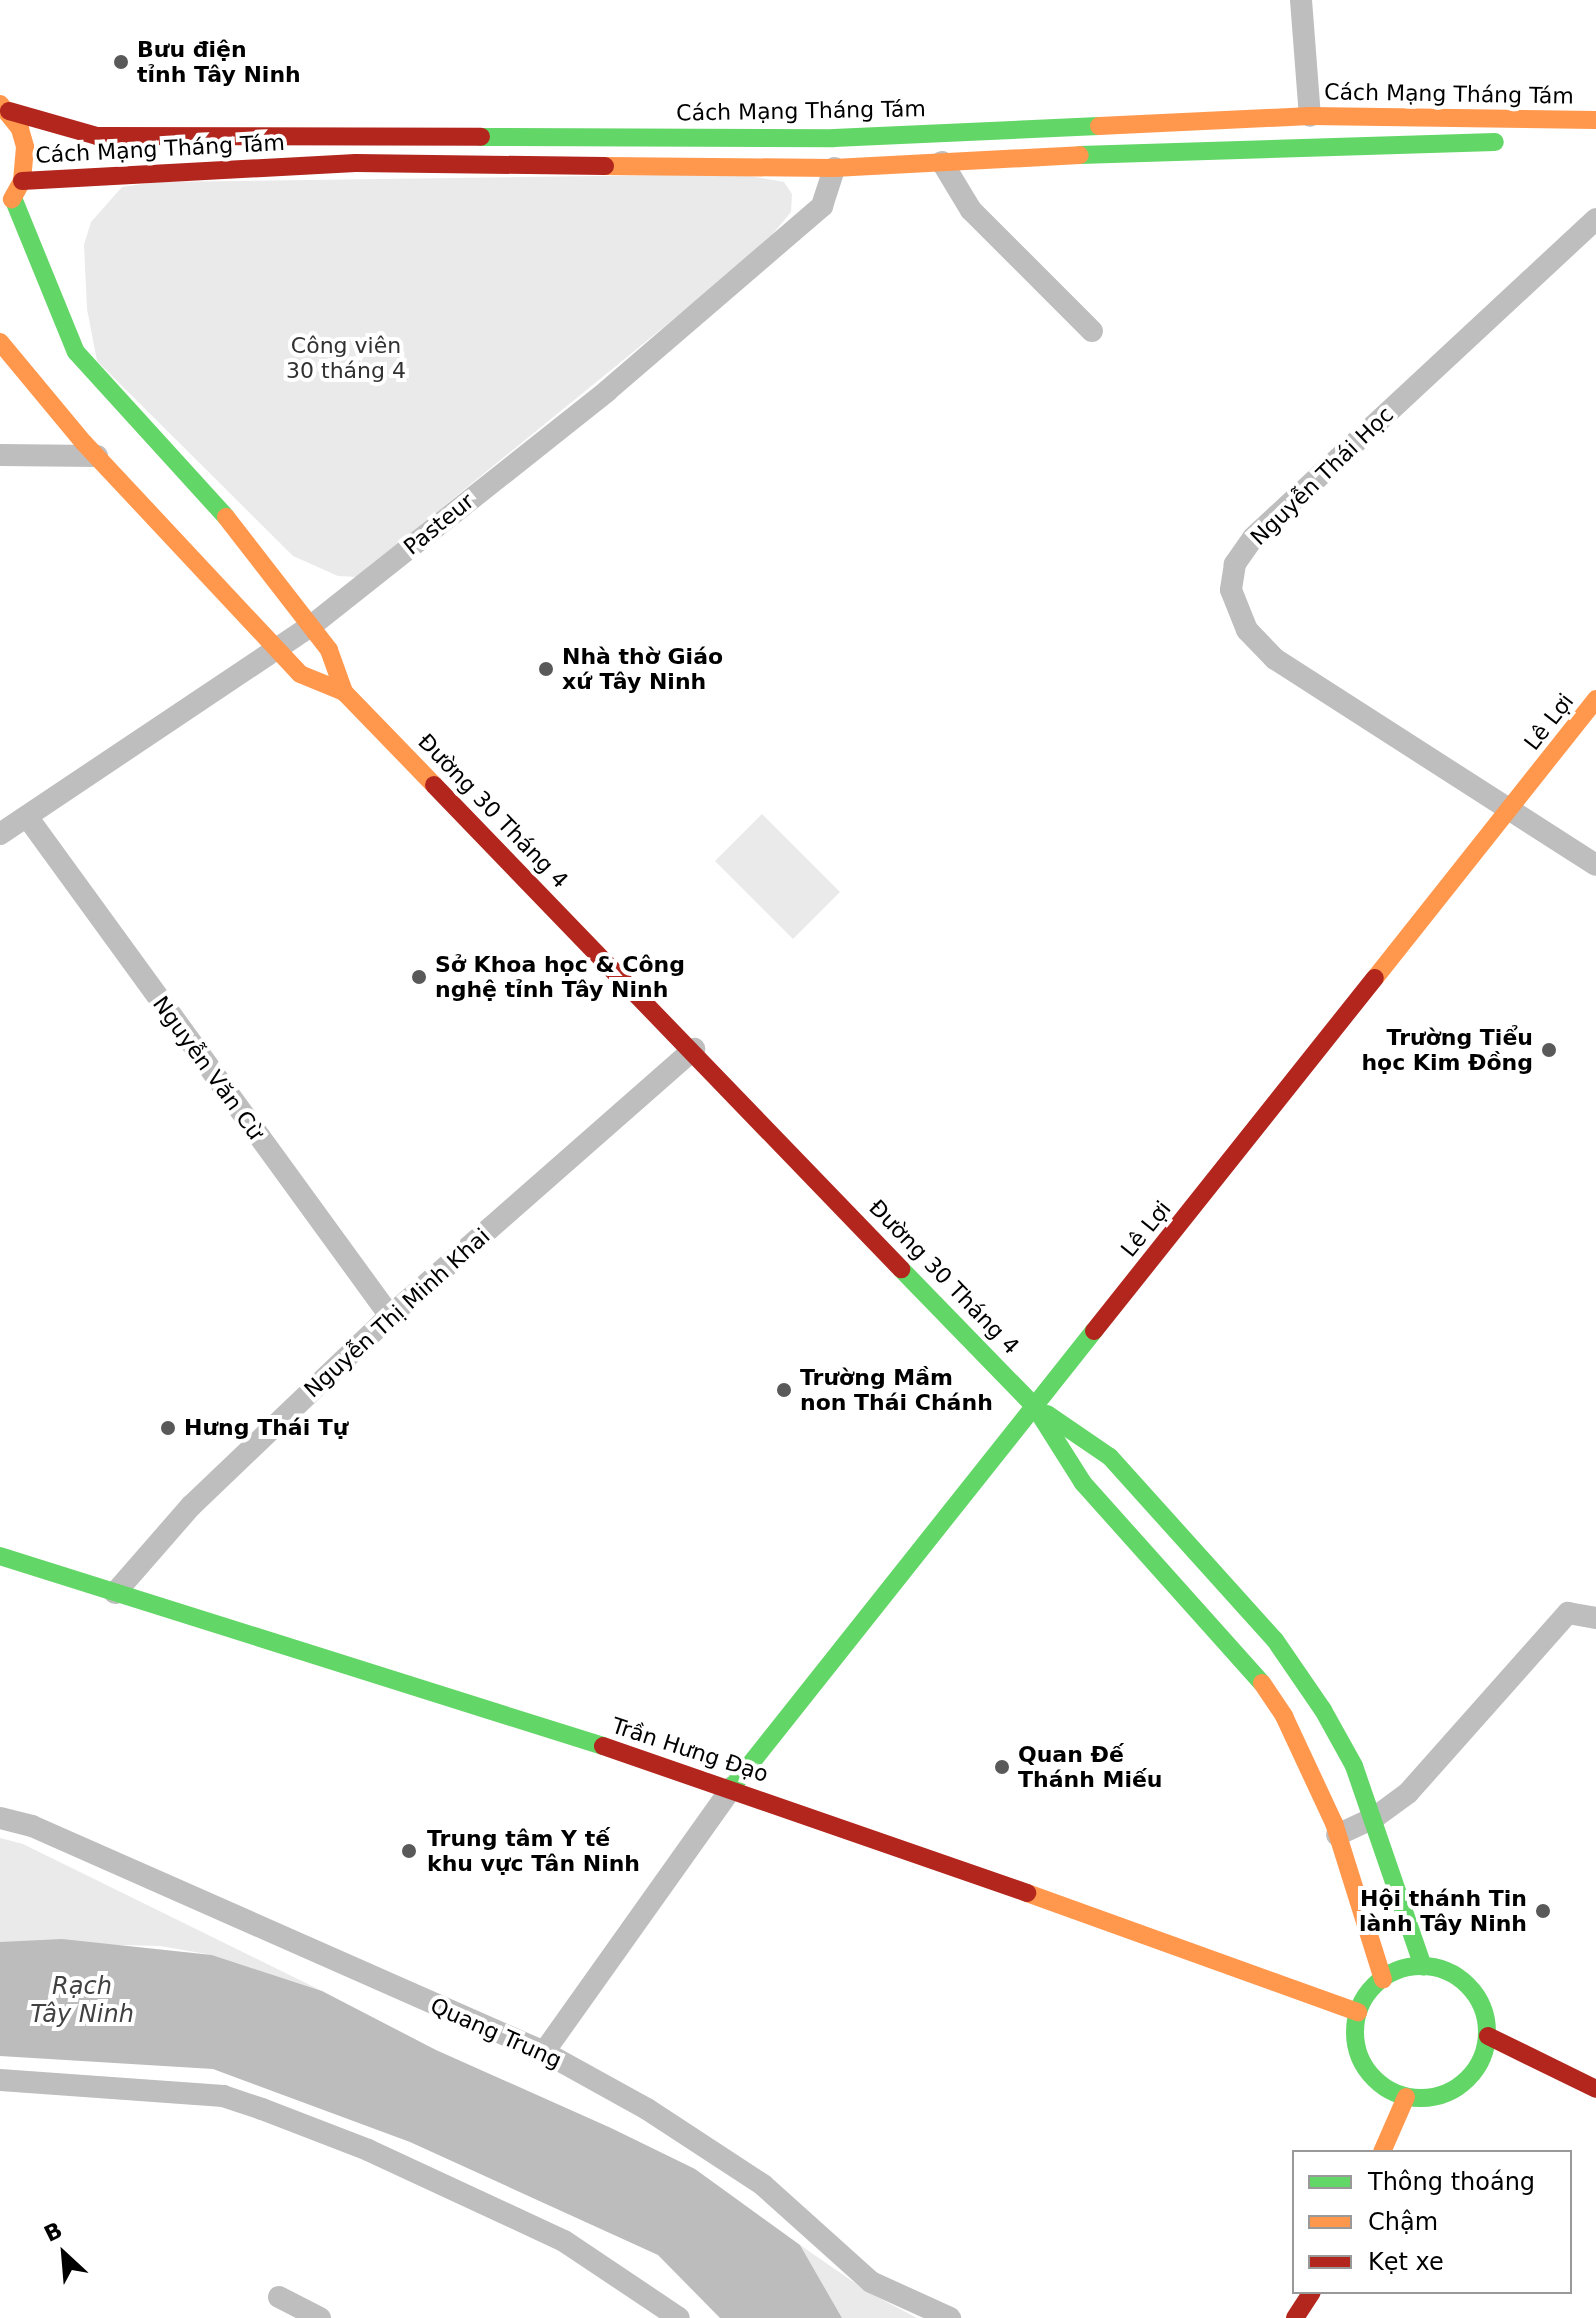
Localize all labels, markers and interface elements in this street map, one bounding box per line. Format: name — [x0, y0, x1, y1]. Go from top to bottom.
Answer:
place label: Bưu điện tỉnh Tây Ninh — [137, 36, 301, 88]
marker: Bưu điện tỉnh Tây Ninh — [112, 53, 130, 71]
street label: Cách Mạng Tháng Tám — [1324, 79, 1574, 109]
street label: Cách Mạng Tháng Tám — [676, 96, 926, 126]
street label: Cách Mạng Tháng Tám — [35, 129, 285, 169]
park label: Công viên 30 tháng 4 — [286, 332, 406, 384]
street label: Nguyễn Thái Học — [1245, 401, 1399, 551]
street label: Pasteur — [399, 488, 479, 560]
place label: Nhà thờ Giáo xứ Tây Ninh — [562, 643, 723, 694]
marker: Nhà thờ Giáo xứ Tây Ninh — [537, 660, 555, 678]
street label: Lê Lợi — [1519, 689, 1579, 755]
street label: Đường 30 Tháng 4 — [413, 728, 573, 894]
place label: Sở Khoa học & Công nghệ tỉnh Tây Ninh — [435, 951, 685, 1002]
marker: Sở Khoa học & Công nghệ tỉnh Tây Ninh — [410, 968, 428, 986]
street label: Nguyễn Văn Cừ — [147, 991, 269, 1145]
place label: Trường Tiểu học Kim Đồng — [1361, 1024, 1533, 1076]
marker: Trường Tiểu học Kim Đồng — [1540, 1041, 1558, 1059]
street label: Đường 30 Tháng 4 — [864, 1194, 1024, 1360]
street label: Lê Lợi — [1116, 1196, 1176, 1262]
street label: Nguyễn Thị Minh Khai — [299, 1223, 495, 1403]
place label: Trường Mầm non Thái Chánh — [800, 1364, 993, 1416]
marker: Trường Mầm non Thái Chánh — [775, 1381, 793, 1399]
place label: Hưng Thái Tự — [184, 1415, 349, 1441]
marker: Hưng Thái Tự — [159, 1419, 177, 1437]
street label: Trần Hưng Đạo — [608, 1712, 772, 1788]
place label: Quan Đế Thánh Miếu — [1018, 1741, 1163, 1792]
marker: Quan Đế Thánh Miếu — [993, 1758, 1011, 1776]
place label: Trung tâm Y tế khu vực Tân Ninh — [427, 1825, 640, 1876]
marker: Trung tâm Y tế khu vực Tân Ninh — [398, 1840, 420, 1862]
place label: Hội thánh Tin lành Tây Ninh — [1359, 1885, 1527, 1936]
marker: Hội thánh Tin lành Tây Ninh — [1534, 1902, 1552, 1920]
water label: Rạch Tây Ninh — [30, 1973, 134, 2029]
street label: Quang Trung — [426, 1992, 566, 2074]
legend — [1292, 2150, 1572, 2294]
text: Thông thoáng — [1368, 2168, 1535, 2196]
text: Chậm — [1368, 2208, 1438, 2236]
north arrow — [24, 2214, 104, 2294]
text: B — [40, 2217, 66, 2247]
text: Kẹt xe — [1368, 2248, 1444, 2276]

